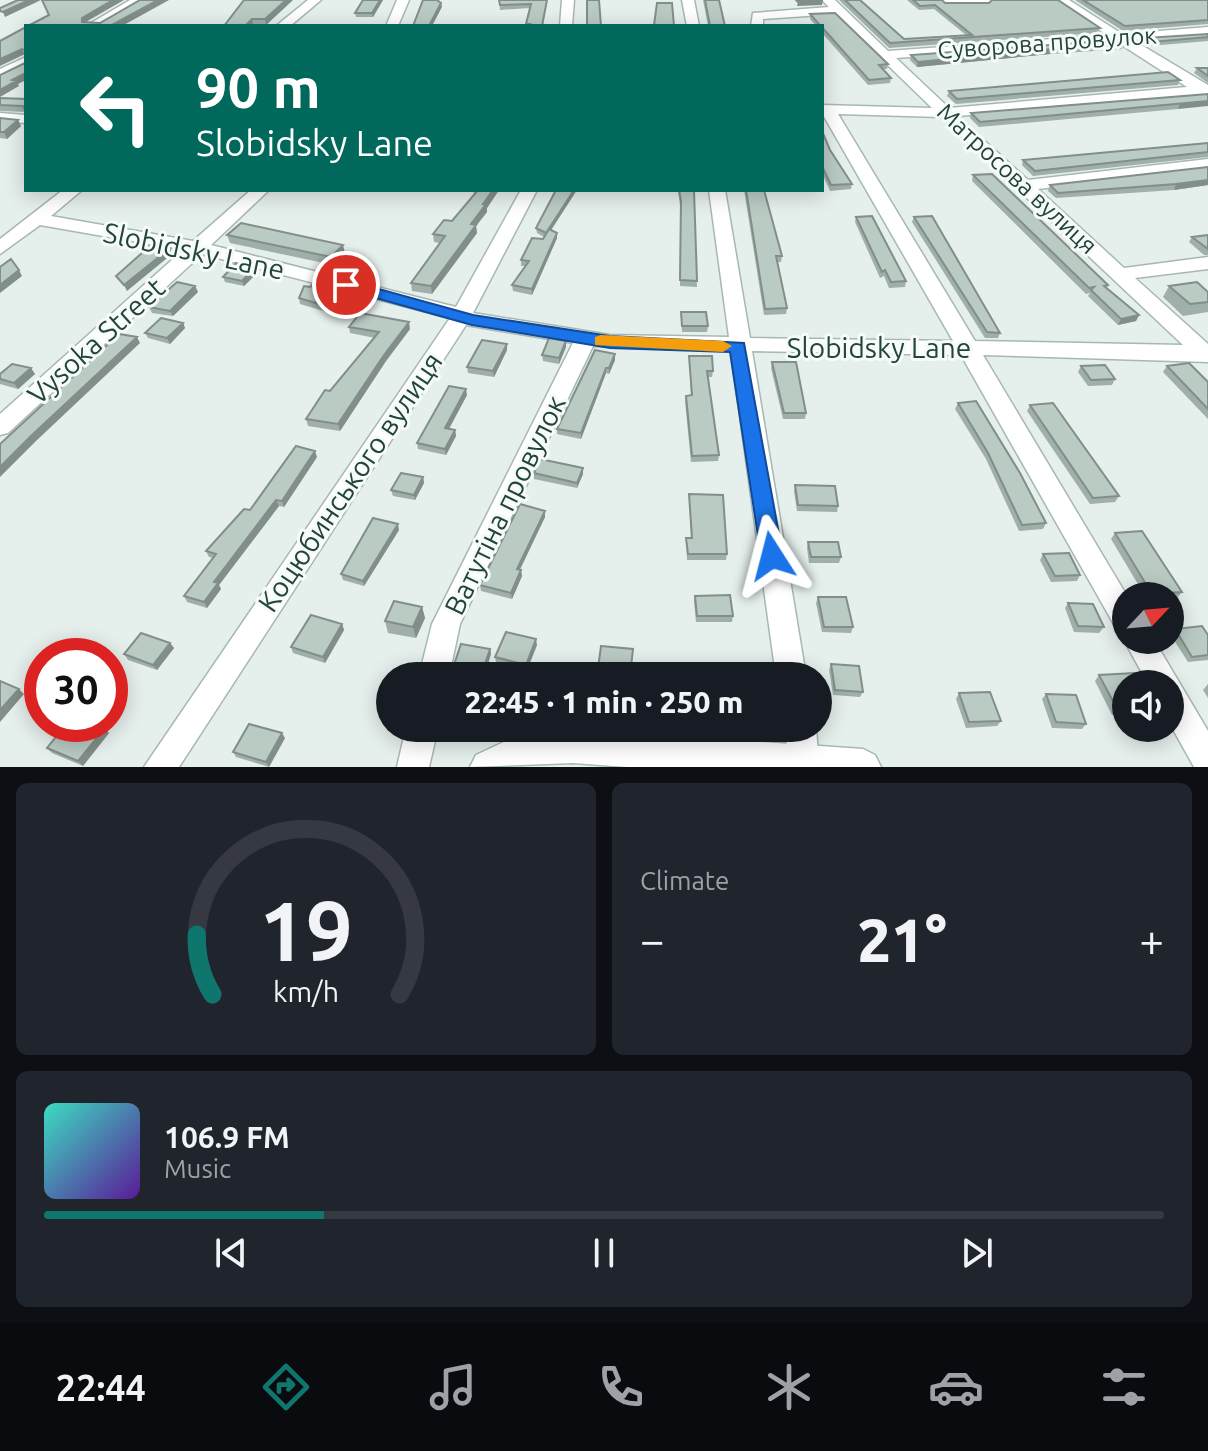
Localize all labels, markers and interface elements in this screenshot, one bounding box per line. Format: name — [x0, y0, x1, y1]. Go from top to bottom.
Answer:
street label: Суворова провулок — [937, 21, 1157, 64]
icon: left — [64, 56, 168, 160]
text: 90 m — [196, 56, 321, 119]
street label: Матросова вулиця — [932, 98, 1102, 259]
text: Slobidsky Lane — [196, 122, 433, 163]
street label: Slobidsky Lane — [101, 216, 287, 285]
pin — [312, 251, 380, 319]
icon: arrive — [324, 263, 368, 307]
street label: Vysoka Street — [21, 271, 170, 410]
street label: Slobidsky Lane — [787, 332, 971, 363]
street label: Коцюбинського вулиця — [251, 346, 448, 617]
street label: Ватутіна провулок — [438, 390, 571, 620]
position arrow — [730, 514, 814, 598]
north arrow — [1112, 582, 1184, 654]
map controls — [1112, 582, 1184, 742]
speed limit sign: 30 — [24, 638, 128, 742]
button: sound — [1112, 670, 1184, 742]
text: 22:45 · 1 min · 250 m — [465, 685, 743, 719]
text: Climate — [640, 866, 729, 895]
text: 19 — [259, 883, 353, 977]
text: 21° — [857, 906, 947, 973]
text: − — [640, 915, 665, 964]
text: + — [1139, 915, 1164, 964]
text: km/h — [273, 975, 339, 1007]
text: 106.9 FM — [164, 1120, 290, 1154]
text: Music — [164, 1154, 231, 1183]
icon: previous — [209, 1231, 253, 1275]
icon: pause — [582, 1231, 626, 1275]
icon: next — [955, 1231, 999, 1275]
icon: directions — [258, 1359, 314, 1415]
icon: music — [425, 1359, 481, 1415]
icon: phone — [593, 1359, 649, 1415]
icon: climate — [761, 1359, 817, 1415]
icon: car — [928, 1359, 984, 1415]
icon: filters — [1096, 1359, 1152, 1415]
text: 22:44 — [56, 1367, 146, 1408]

